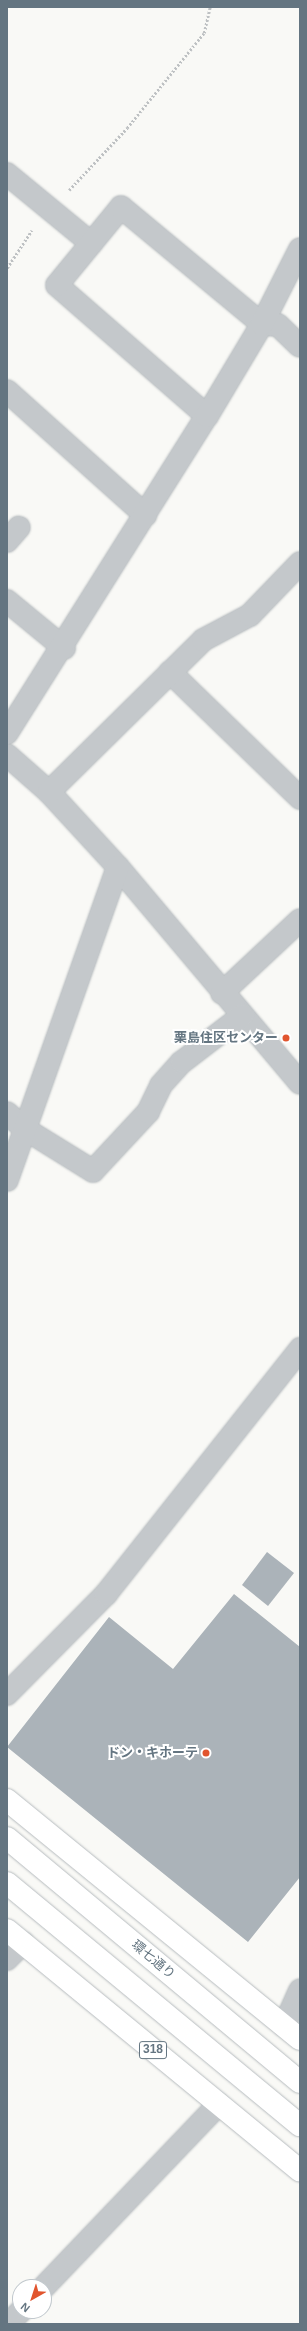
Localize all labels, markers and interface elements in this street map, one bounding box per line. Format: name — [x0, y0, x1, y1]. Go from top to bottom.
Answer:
place label: 栗島住区センター — [174, 1030, 278, 1046]
marker: 栗島住区センター — [281, 1033, 291, 1043]
place label: ドン・キホーテ — [107, 1745, 198, 1761]
marker: ドン・キホーテ — [201, 1748, 211, 1758]
street label: 環七通り — [128, 1937, 178, 1983]
road number: 318 — [138, 2040, 168, 2060]
north arrow — [12, 2279, 52, 2319]
text: N — [18, 2300, 32, 2315]

